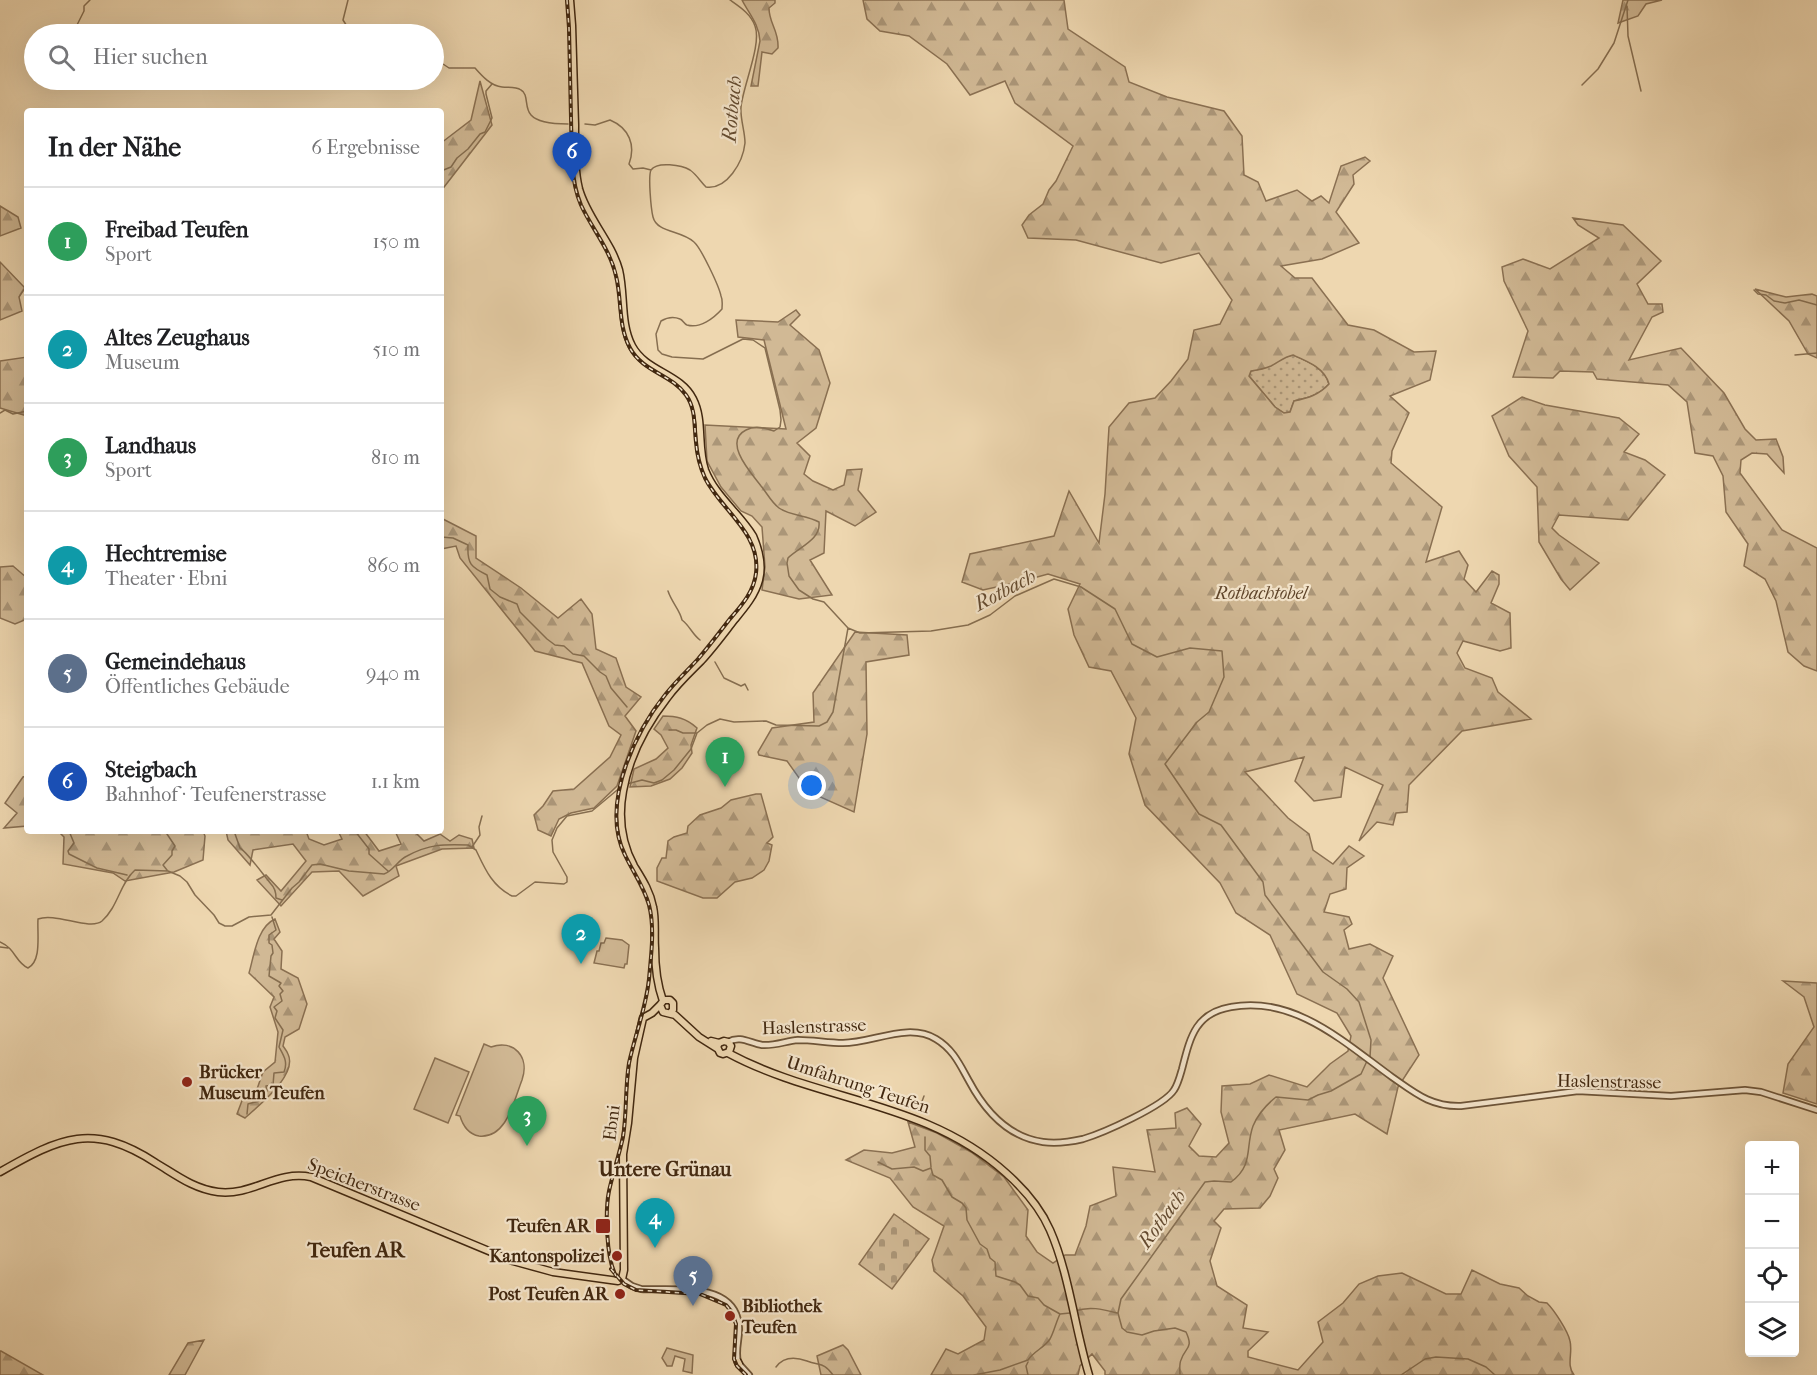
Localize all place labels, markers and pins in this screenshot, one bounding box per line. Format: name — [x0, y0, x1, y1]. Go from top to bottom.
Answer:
pin: 6 — [552, 132, 592, 182]
pin: 1 — [706, 738, 744, 787]
pin: 2 — [562, 914, 600, 964]
place label: Brücker Museum Teufen — [198, 1062, 325, 1104]
marker: Brücker Museum Teufen — [180, 1075, 194, 1089]
pin: 3 — [508, 1096, 546, 1146]
pin: 4 — [636, 1198, 674, 1248]
place label: Teufen AR — [506, 1216, 591, 1237]
marker: Teufen AR — [594, 1217, 612, 1235]
place label: Kantonspolizei — [489, 1246, 606, 1267]
marker: Kantonspolizei — [610, 1249, 624, 1263]
pin: 5 — [674, 1256, 712, 1306]
place label: Post Teufen AR — [488, 1284, 609, 1305]
marker: Post Teufen AR — [613, 1287, 627, 1301]
place label: Bibliothek Teufen — [741, 1296, 823, 1338]
marker: Bibliothek Teufen — [723, 1309, 737, 1323]

